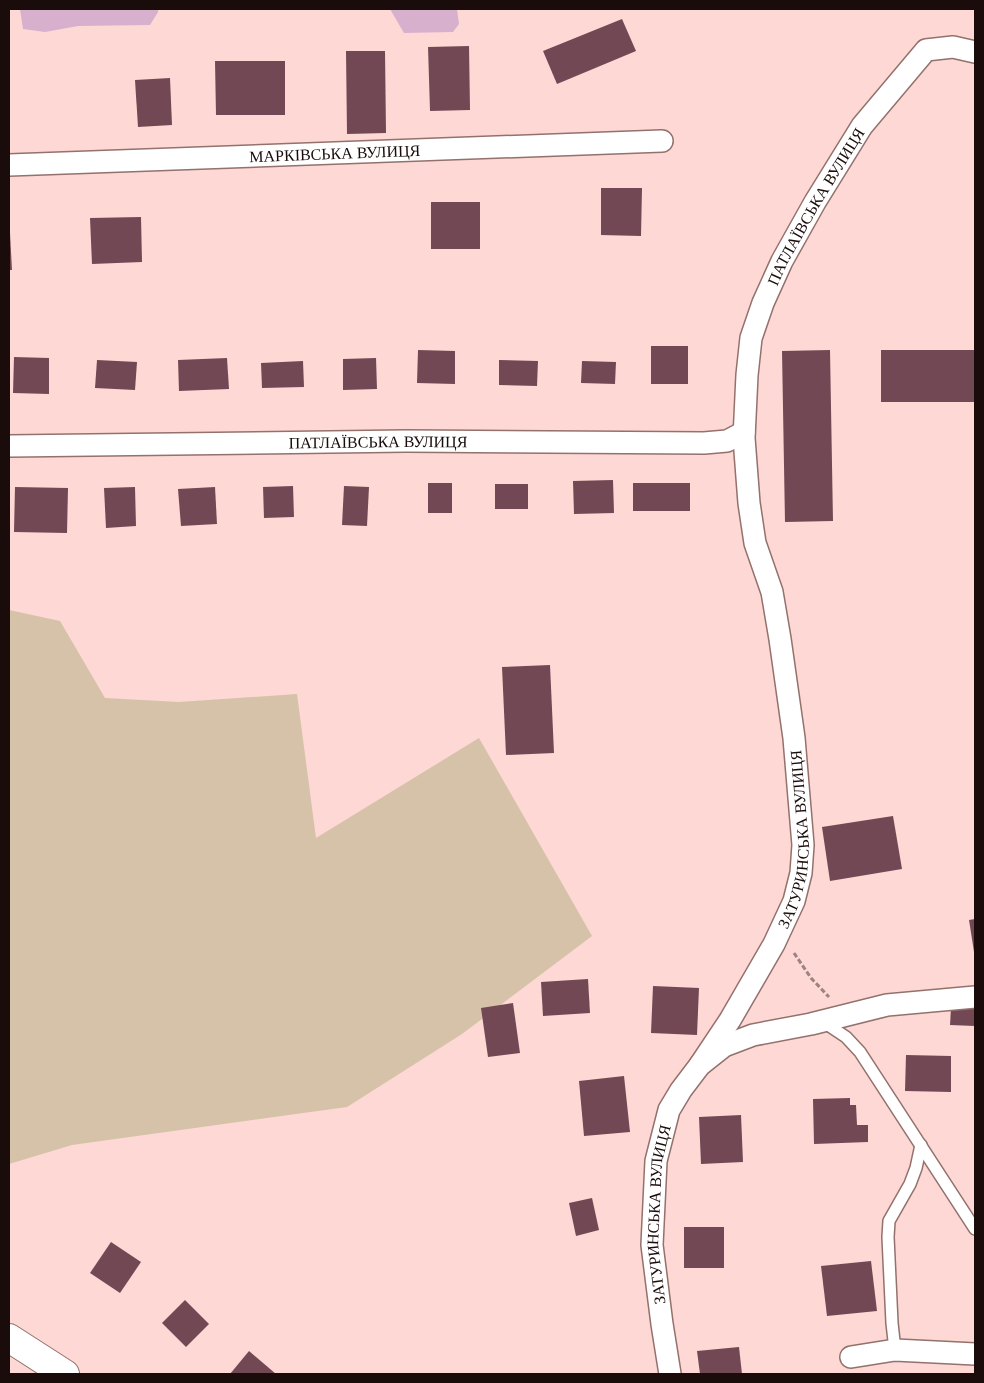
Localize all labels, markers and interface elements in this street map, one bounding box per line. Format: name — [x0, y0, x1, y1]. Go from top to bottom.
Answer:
street label: ПАТЛАЇВСЬКА ВУЛИЦЯ — [764, 124, 867, 288]
street label: МАРКІВСЬКА ВУЛИЦЯ — [249, 141, 421, 165]
street label: ПАТЛАЇВСЬКА ВУЛИЦЯ — [288, 432, 468, 451]
street label: ЗАТУРИНСЬКА ВУЛИЦЯ — [774, 749, 812, 931]
street label: ЗАТУРИНСЬКА ВУЛИЦЯ — [644, 1123, 673, 1305]

